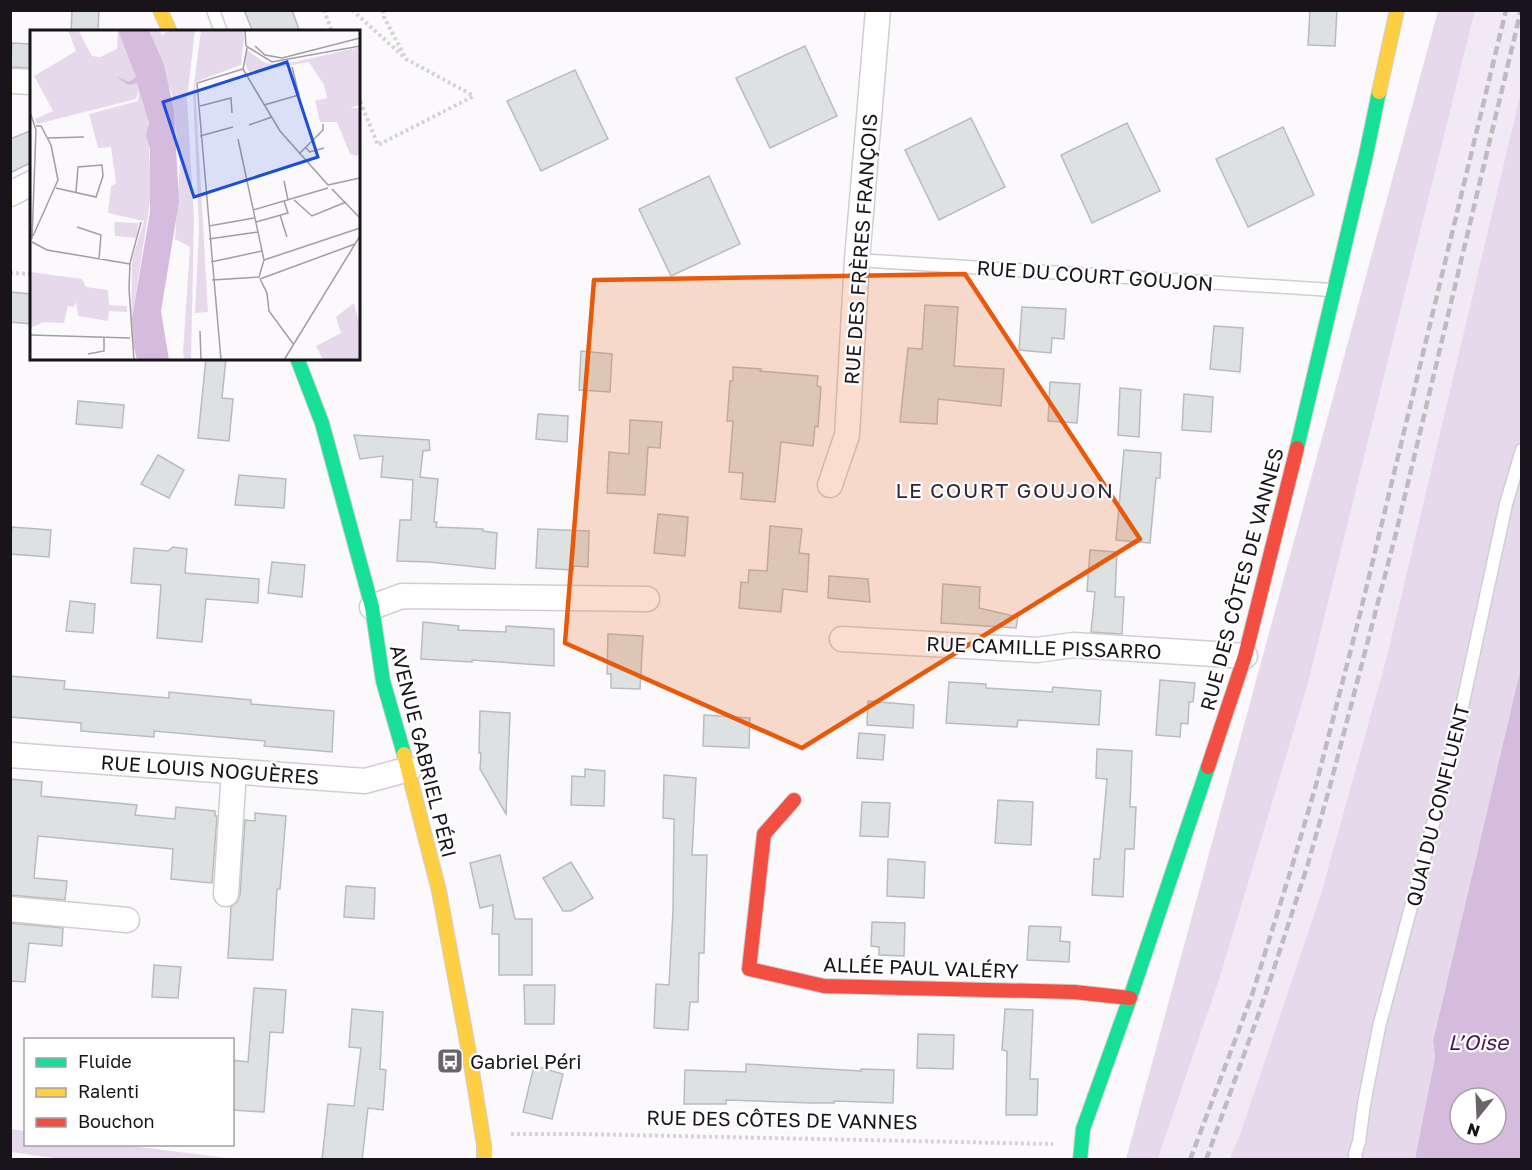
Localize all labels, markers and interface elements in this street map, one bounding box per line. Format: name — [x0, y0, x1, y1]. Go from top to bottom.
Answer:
inset map — [30, 30, 360, 360]
street label: RUE DES FRÈRES FRANÇOIS — [839, 112, 881, 386]
street label: RUE DU COURT GOUJON — [976, 255, 1214, 295]
street label: RUE DES CÔTES DE VANNES — [1194, 445, 1288, 713]
district label: LE COURT GOUJON — [896, 477, 1114, 503]
street label: RUE CAMILLE PISSARRO — [926, 631, 1162, 663]
street label: AVENUE GABRIEL PÉRI — [386, 642, 462, 860]
street label: QUAI DU CONFLUENT — [1400, 701, 1474, 909]
street label: RUE LOUIS NOGUÈRES — [100, 749, 320, 789]
street label: ALLÉE PAUL VALÉRY — [823, 952, 1019, 982]
water label: L’Oise — [1448, 1029, 1510, 1055]
legend — [24, 1038, 234, 1146]
bus stop icon: Gabriel Péri — [435, 1046, 465, 1076]
place label: Gabriel Péri — [470, 1049, 582, 1073]
text: Fluide — [78, 1050, 132, 1072]
text: Ralenti — [78, 1080, 139, 1102]
north arrow — [1448, 1086, 1508, 1146]
street label: RUE DES CÔTES DE VANNES — [646, 1105, 918, 1133]
text: Bouchon — [78, 1110, 155, 1132]
text: N — [1464, 1119, 1482, 1142]

